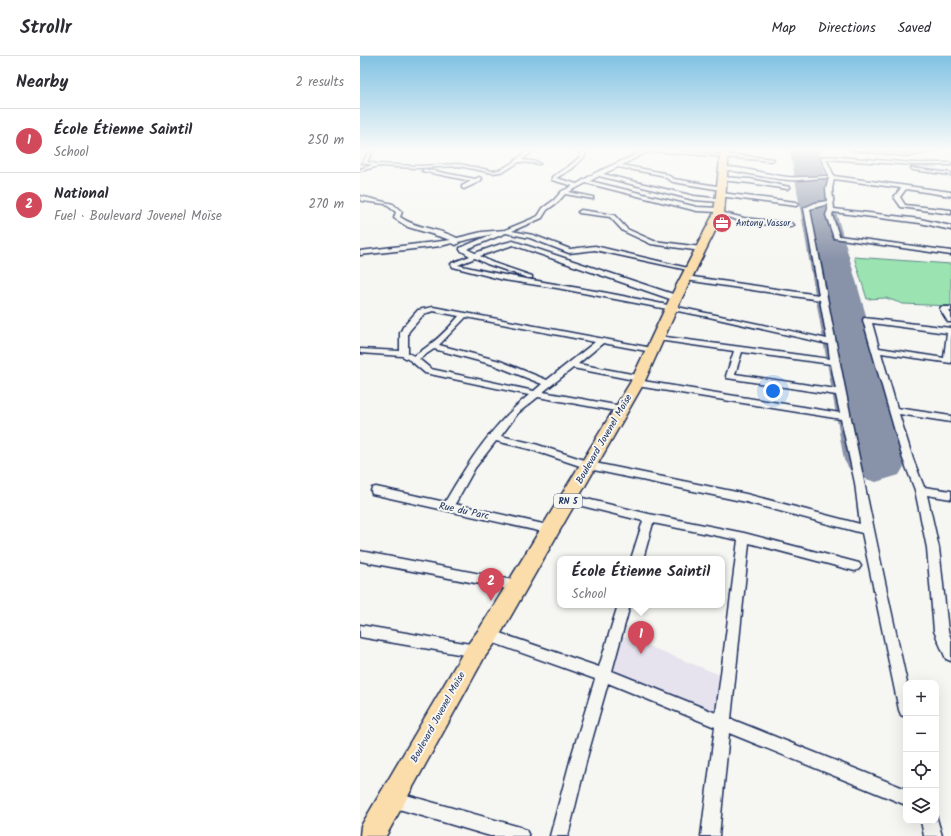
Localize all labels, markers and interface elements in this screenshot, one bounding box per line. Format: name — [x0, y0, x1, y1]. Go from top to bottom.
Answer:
text: Strollr — [20, 13, 72, 43]
text: Map — [771, 17, 796, 39]
text: Directions — [818, 17, 876, 39]
text: Saved — [898, 17, 931, 39]
text: Nearby — [16, 69, 68, 96]
text: 2 results — [296, 72, 344, 93]
text: École Étienne Saintil — [54, 118, 192, 142]
text: 1 — [27, 130, 31, 151]
text: 250 m — [307, 130, 344, 151]
text: School — [54, 142, 89, 163]
text: National — [54, 182, 109, 206]
text: 2 — [25, 194, 33, 215]
text: 270 m — [308, 194, 344, 215]
text: Fuel · Boulevard Jovenel Moïse — [54, 206, 222, 227]
office icon: Antony Vassor — [711, 212, 733, 234]
place label: Antony Vassor — [736, 216, 791, 231]
your location — [763, 381, 783, 401]
street label: Boulevard Jovenel Moïse — [572, 391, 637, 487]
road number: RN 5 — [554, 494, 582, 508]
street label: Rue du Parc — [437, 498, 491, 524]
popup — [557, 556, 725, 608]
text: École Étienne Saintil — [572, 560, 710, 584]
pin: 2 — [478, 568, 504, 601]
text: School — [572, 584, 606, 605]
pin: 1 — [628, 621, 654, 654]
street label: Boulevard Jovenel Moïse — [406, 668, 470, 765]
map controls — [903, 680, 939, 824]
button: + — [903, 680, 939, 716]
button: − — [903, 716, 939, 752]
button: locate — [903, 752, 939, 788]
button: layers — [903, 788, 939, 824]

